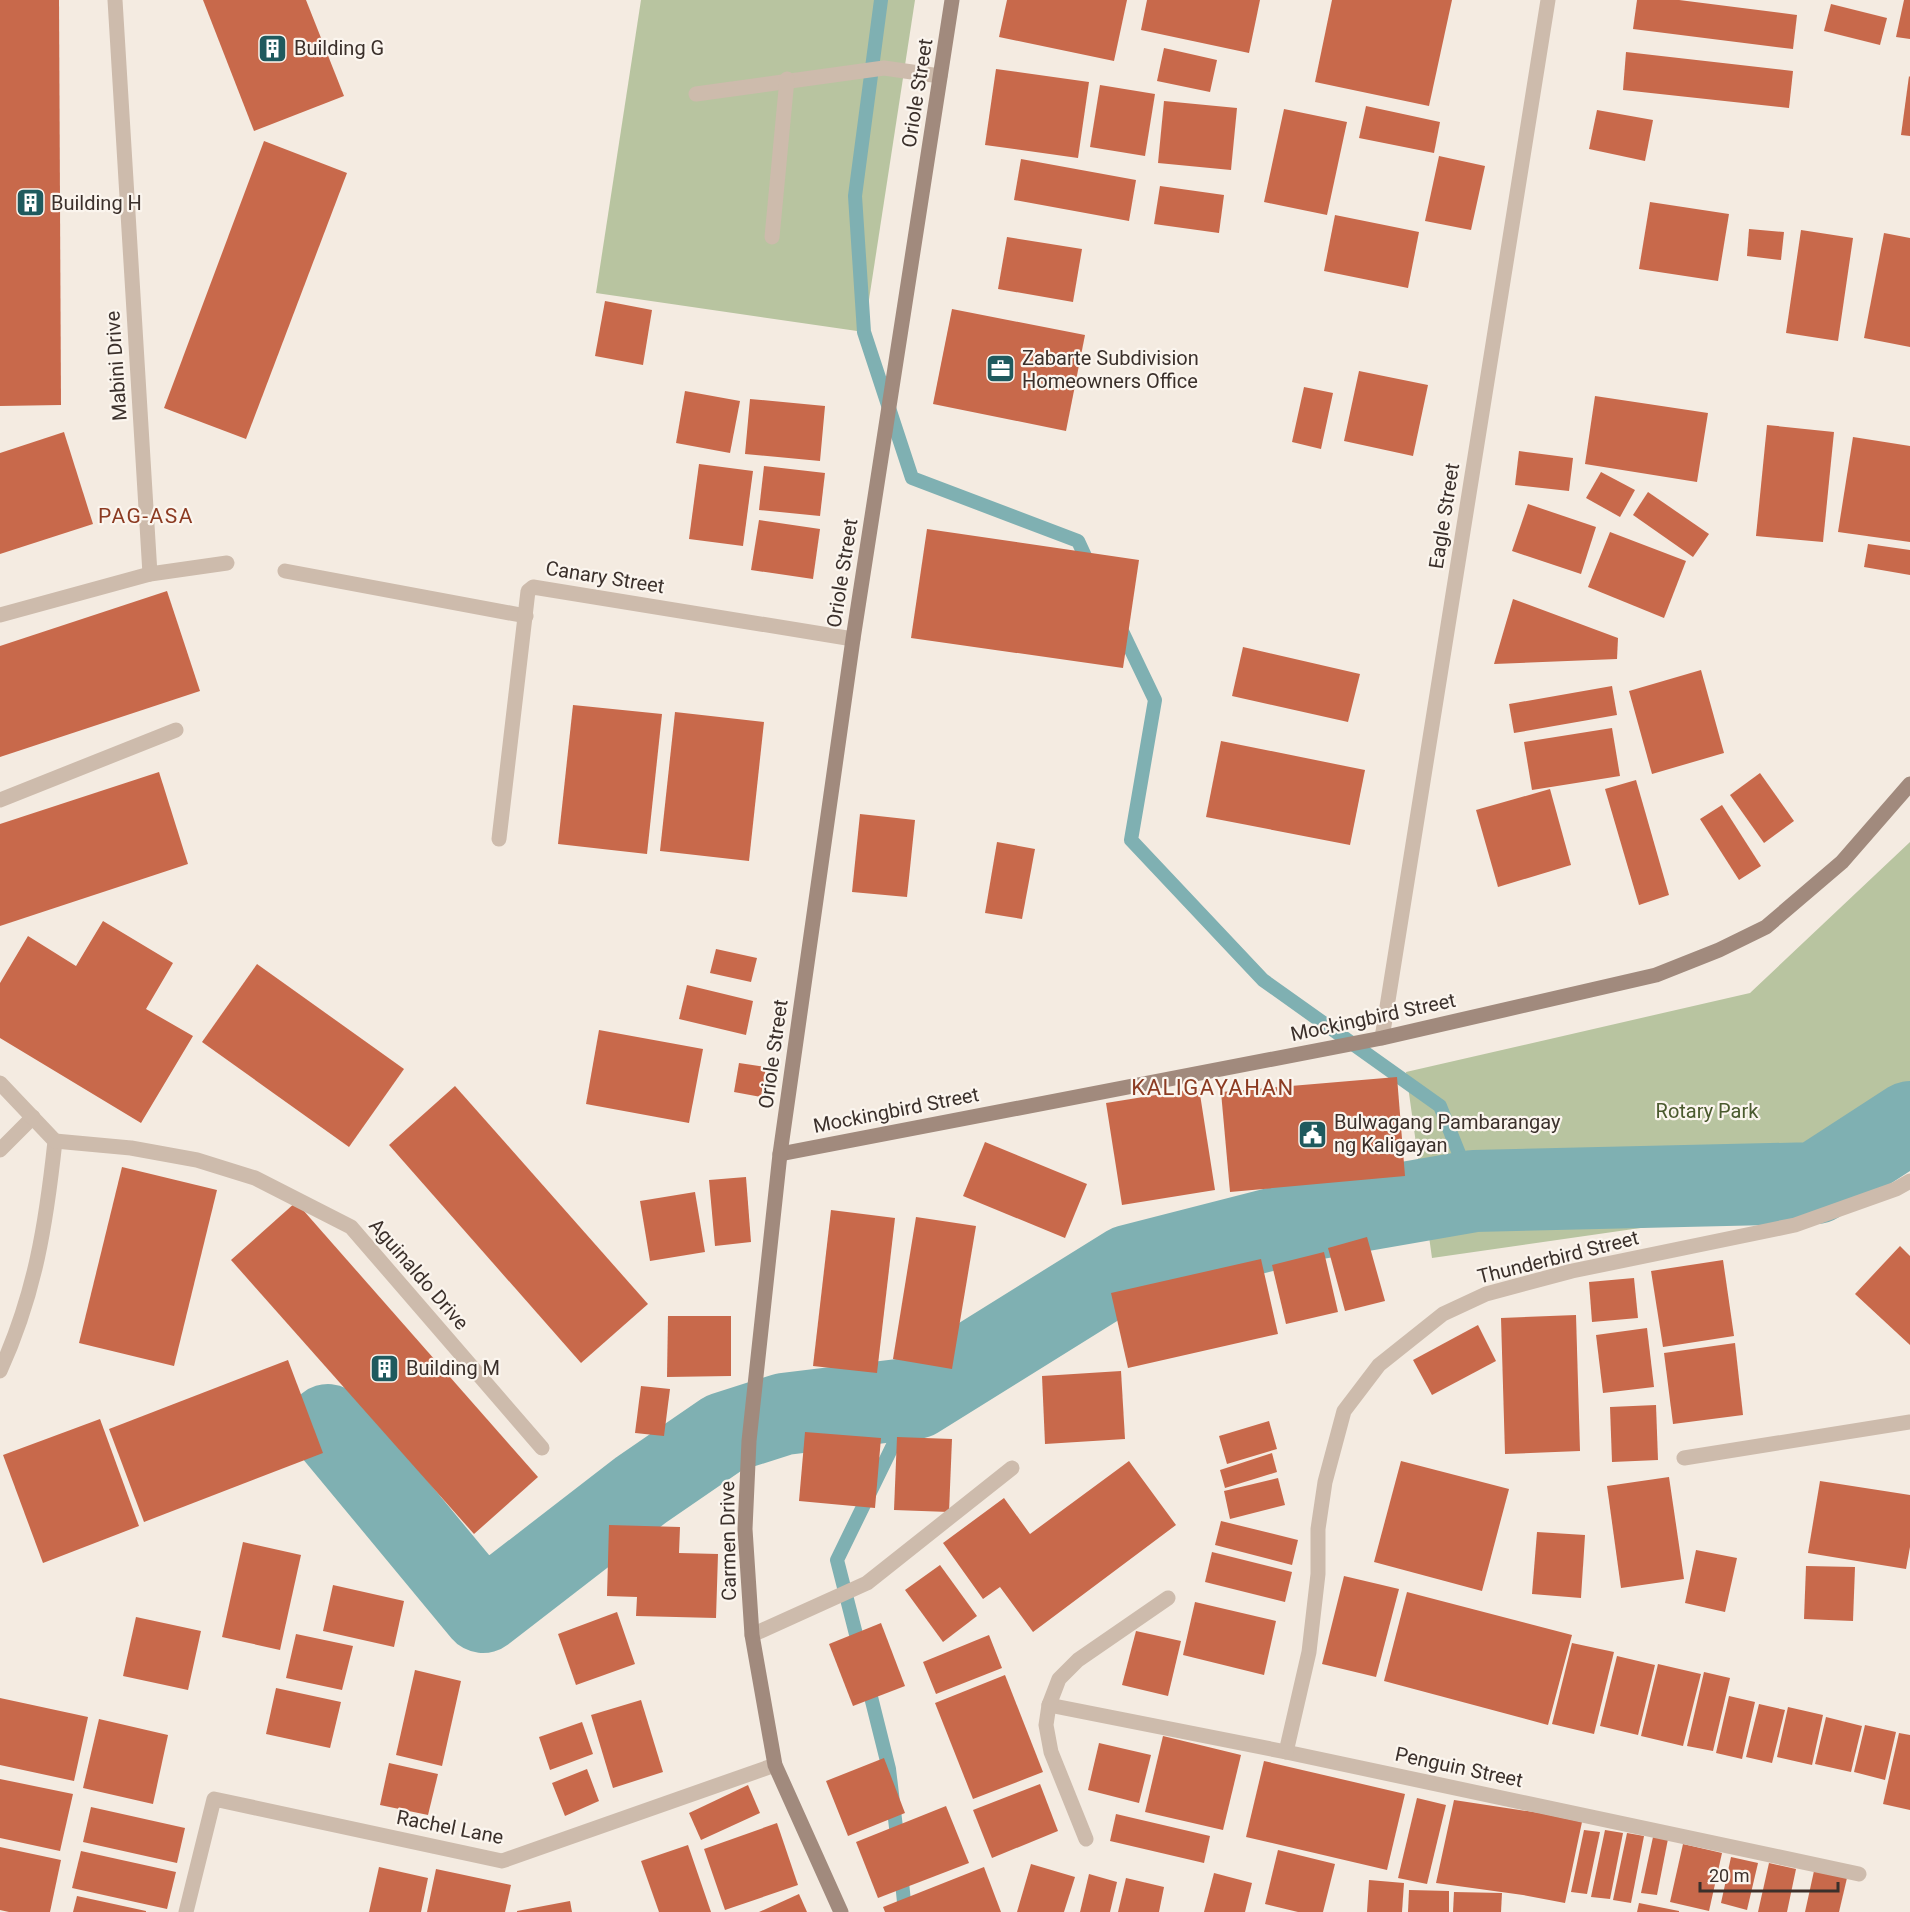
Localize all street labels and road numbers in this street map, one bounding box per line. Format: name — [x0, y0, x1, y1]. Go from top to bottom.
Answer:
street label: Oriole Street — [897, 37, 937, 149]
street label: Mabini Drive — [100, 310, 132, 422]
street label: Eagle Street — [1424, 461, 1464, 571]
street label: Oriole Street — [822, 517, 862, 629]
street label: Canary Street — [544, 556, 666, 598]
street label: Mockingbird Street — [1288, 988, 1458, 1046]
street label: Oriole Street — [753, 998, 793, 1110]
street label: Mockingbird Street — [811, 1082, 981, 1138]
street label: Aguinaldo Drive — [364, 1213, 474, 1335]
street label: Thunderbird Street — [1475, 1225, 1641, 1289]
street label: Carmen Drive — [715, 1481, 741, 1601]
street label: Penguin Street — [1393, 1742, 1525, 1792]
street label: Rachel Lane — [394, 1805, 506, 1849]

